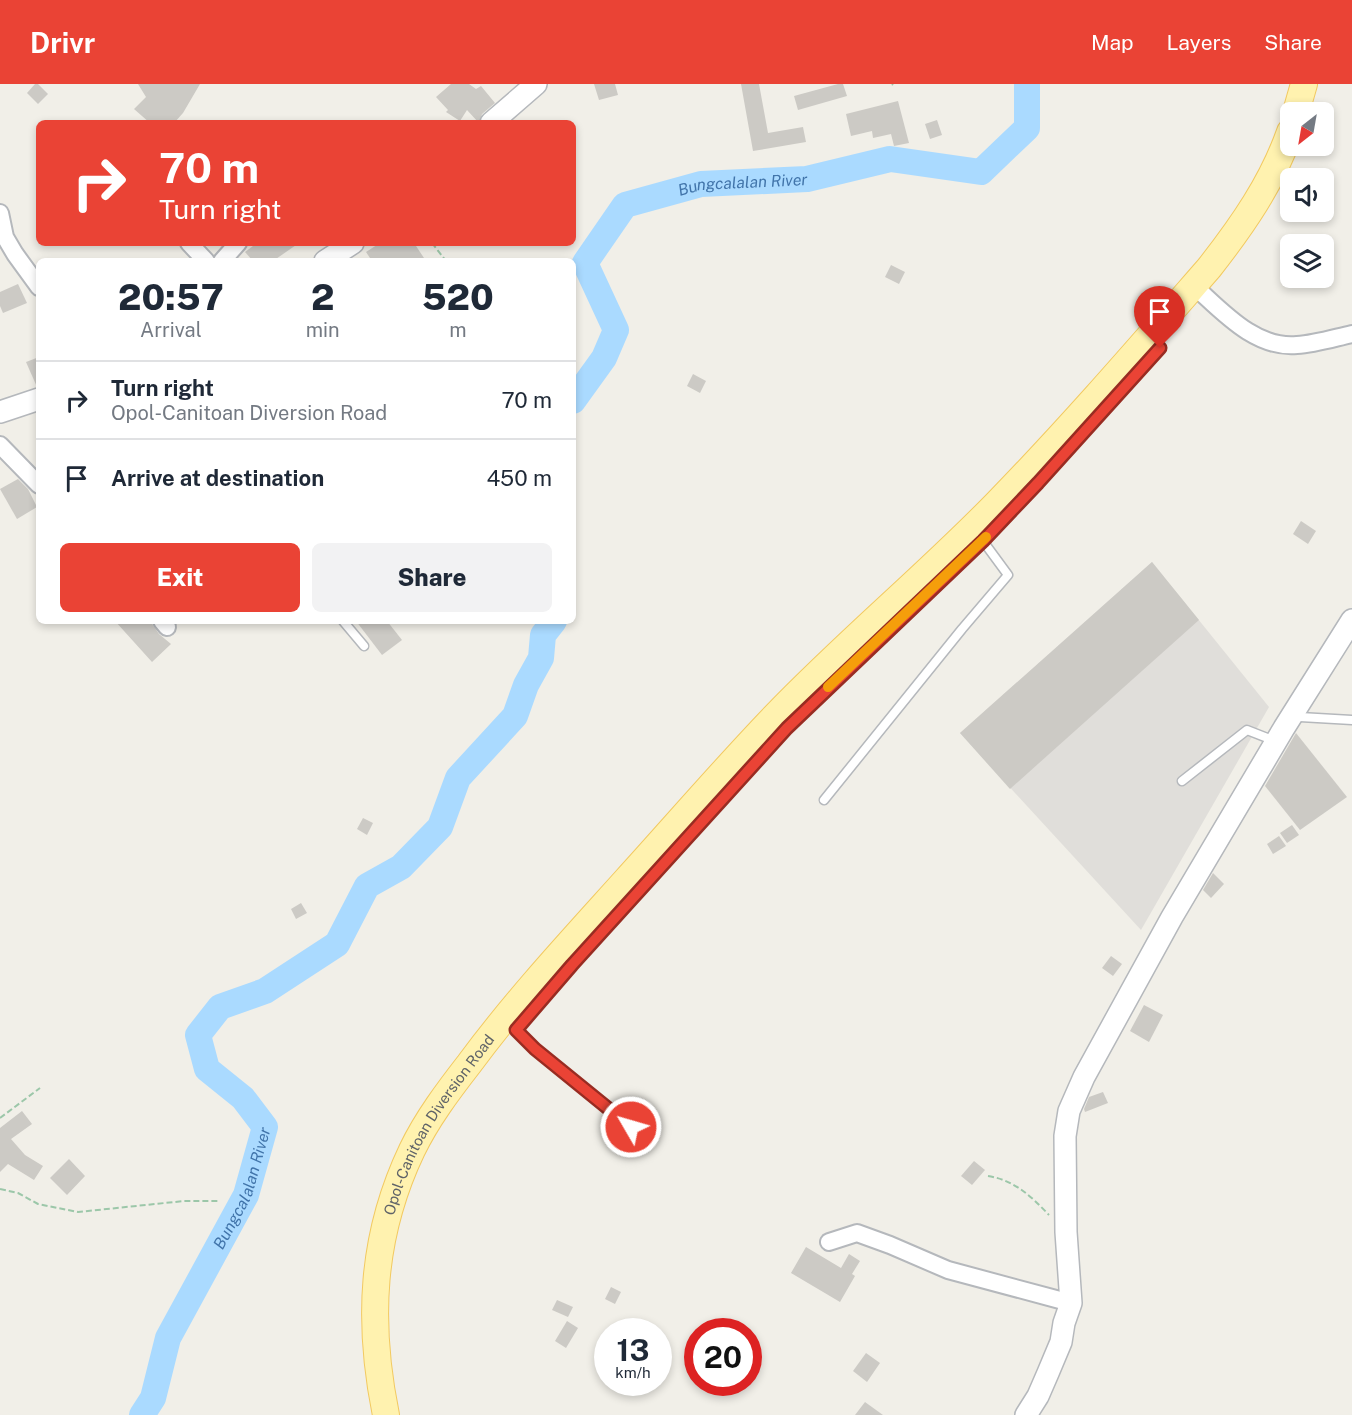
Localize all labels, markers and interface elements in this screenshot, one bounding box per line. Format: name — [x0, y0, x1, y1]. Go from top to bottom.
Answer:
text: Drivr — [30, 26, 95, 59]
text: Map — [1091, 30, 1134, 55]
text: Layers — [1167, 30, 1231, 55]
text: Share — [1264, 30, 1322, 55]
north arrow — [1280, 102, 1334, 156]
map controls — [1280, 102, 1334, 288]
text: 70 m — [159, 143, 259, 192]
icon: right — [60, 144, 138, 222]
button: sound — [1280, 168, 1334, 222]
water label: Bungcalalan River — [676, 169, 809, 199]
text: Turn right — [159, 193, 282, 225]
button: layers — [1280, 234, 1334, 288]
text: 20:57 — [118, 276, 224, 318]
text: 2 — [311, 276, 334, 318]
text: 520 — [422, 276, 494, 318]
pin — [1134, 286, 1185, 348]
icon: arrive — [1143, 295, 1176, 328]
text: Arrival — [140, 318, 202, 342]
text: min — [306, 318, 340, 342]
text: m — [449, 318, 466, 342]
text: Turn right — [111, 375, 214, 401]
icon: right — [60, 384, 93, 417]
text: 70 m — [501, 387, 552, 413]
text: Opol-Canitoan Diversion Road — [111, 401, 387, 425]
icon: arrive — [60, 462, 93, 495]
text: Arrive at destination — [111, 465, 324, 491]
text: 450 m — [486, 465, 552, 491]
button: Exit — [60, 543, 300, 612]
button: Share — [312, 543, 552, 612]
street label: Opol-Canitoan Diversion Road — [380, 1031, 497, 1217]
position arrow — [599, 1095, 663, 1159]
water label: Bungcalalan River — [209, 1124, 274, 1252]
speed limit sign: 20 — [684, 1318, 762, 1396]
text: 13 — [617, 1332, 649, 1368]
text: km/h — [615, 1364, 651, 1381]

